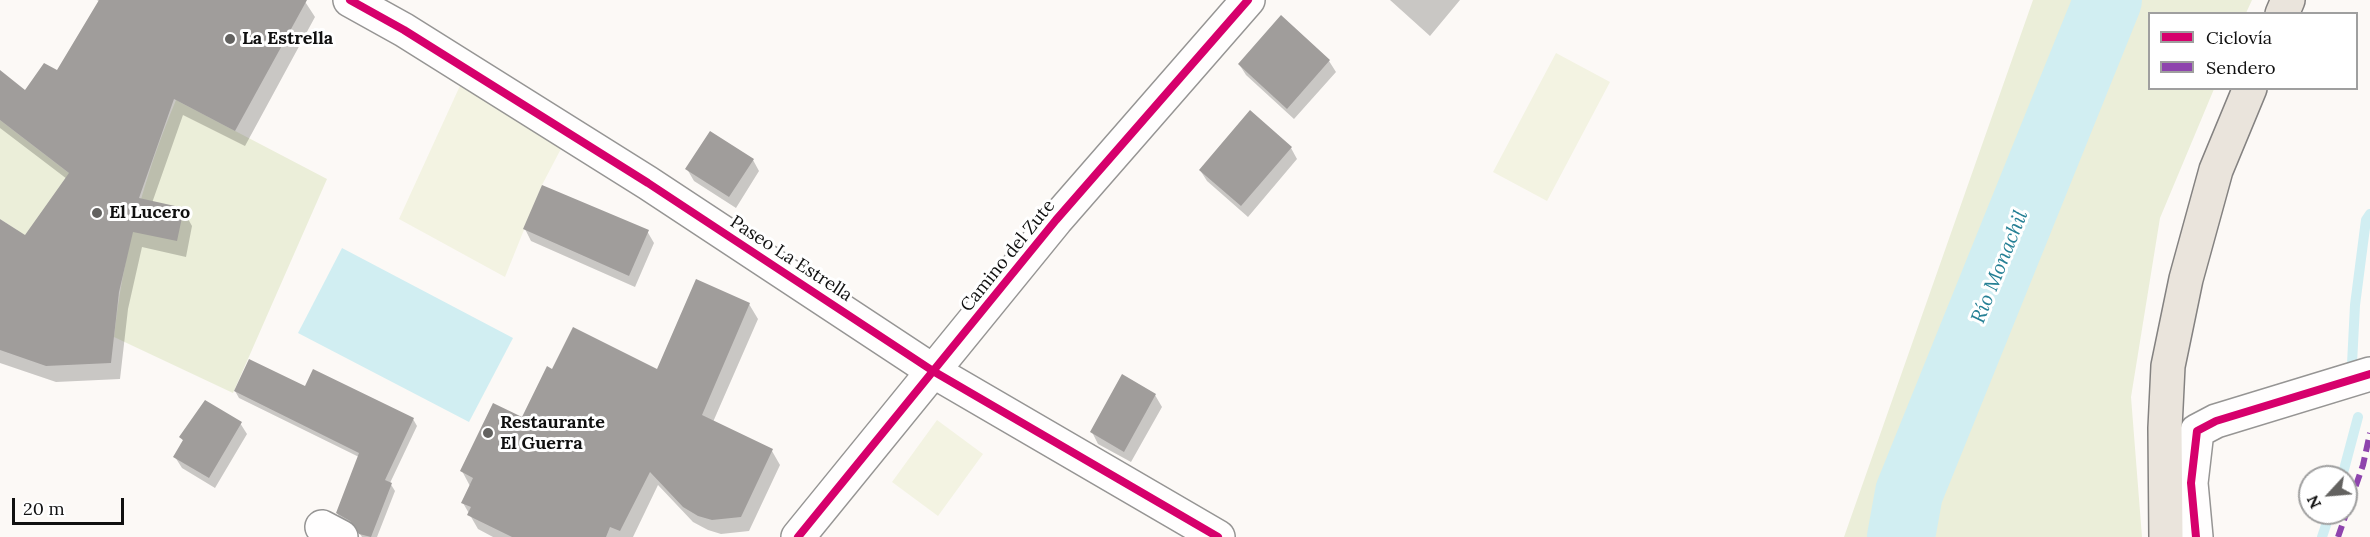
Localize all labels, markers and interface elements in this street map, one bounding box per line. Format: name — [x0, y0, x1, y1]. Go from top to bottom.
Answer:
legend — [2148, 12, 2358, 90]
text: Ciclovía — [2206, 26, 2272, 49]
place label: La Estrella — [242, 28, 333, 50]
marker: La Estrella — [223, 32, 237, 46]
text: Sendero — [2206, 56, 2276, 79]
street label: Camino del Zute — [956, 196, 1060, 316]
place label: El Lucero — [109, 202, 190, 224]
marker: El Lucero — [90, 206, 104, 220]
water label: Río Monachil — [1967, 207, 2033, 327]
street label: Paseo La Estrella — [726, 212, 856, 306]
place label: Restaurante El Guerra — [500, 412, 605, 454]
marker: Restaurante El Guerra — [481, 426, 495, 440]
north arrow — [2298, 465, 2358, 525]
scale bar — [15, 486, 128, 524]
text: N — [2302, 492, 2325, 512]
text: 20 m — [23, 497, 65, 520]

